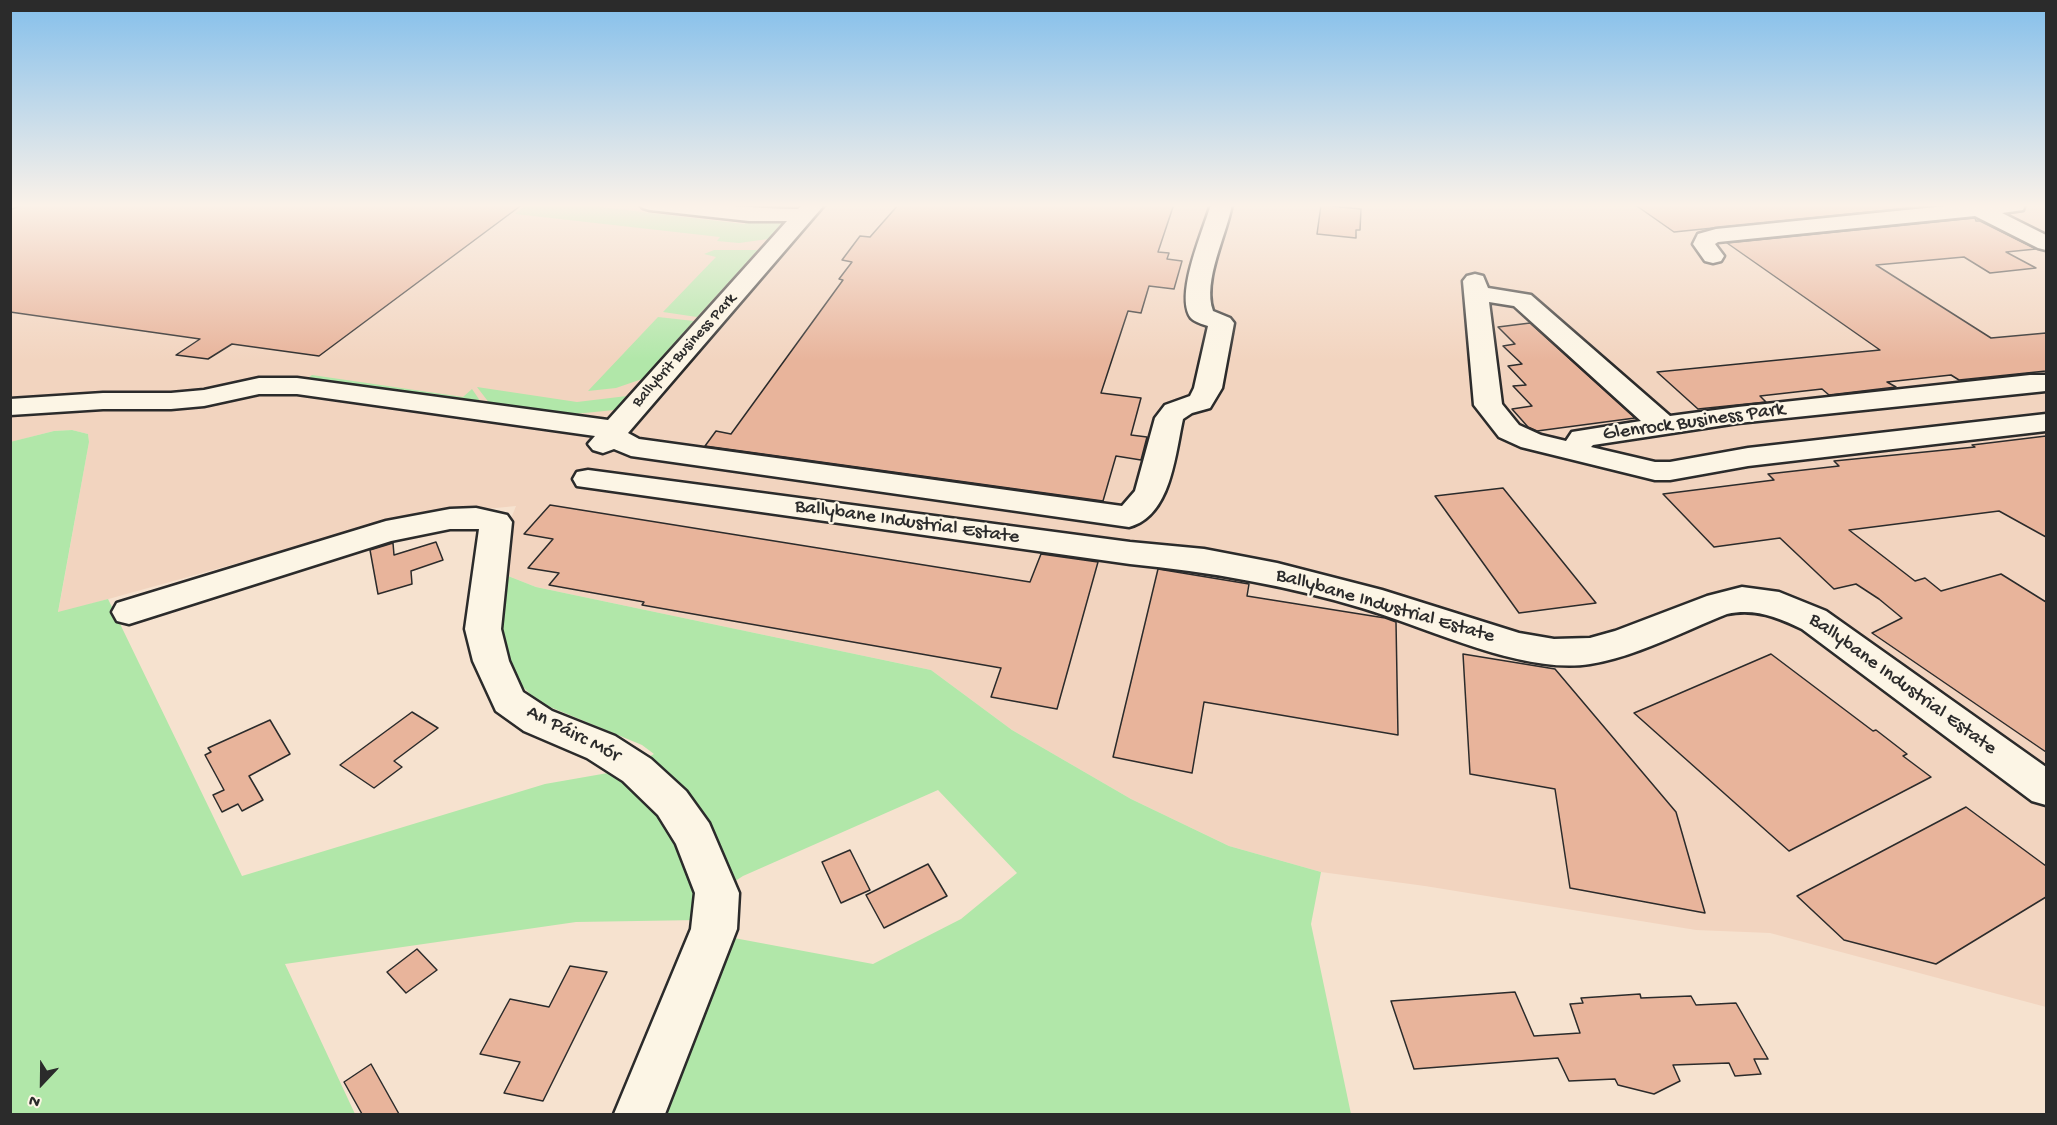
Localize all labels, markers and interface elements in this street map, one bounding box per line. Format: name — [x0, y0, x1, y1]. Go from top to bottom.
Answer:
street label: Ballybrit Business Park — [629, 290, 741, 412]
street label: Glenrock Business Park — [1601, 398, 1787, 448]
street label: Ballybane Industrial Estate — [793, 495, 1021, 551]
street label: Ballybane Industrial Estate — [1273, 564, 1497, 650]
street label: Ballybane Industrial Estate — [1803, 609, 2001, 761]
street label: An Páirc Mór — [522, 701, 624, 769]
north arrow — [12, 1053, 72, 1113]
text: N — [27, 1089, 43, 1111]

